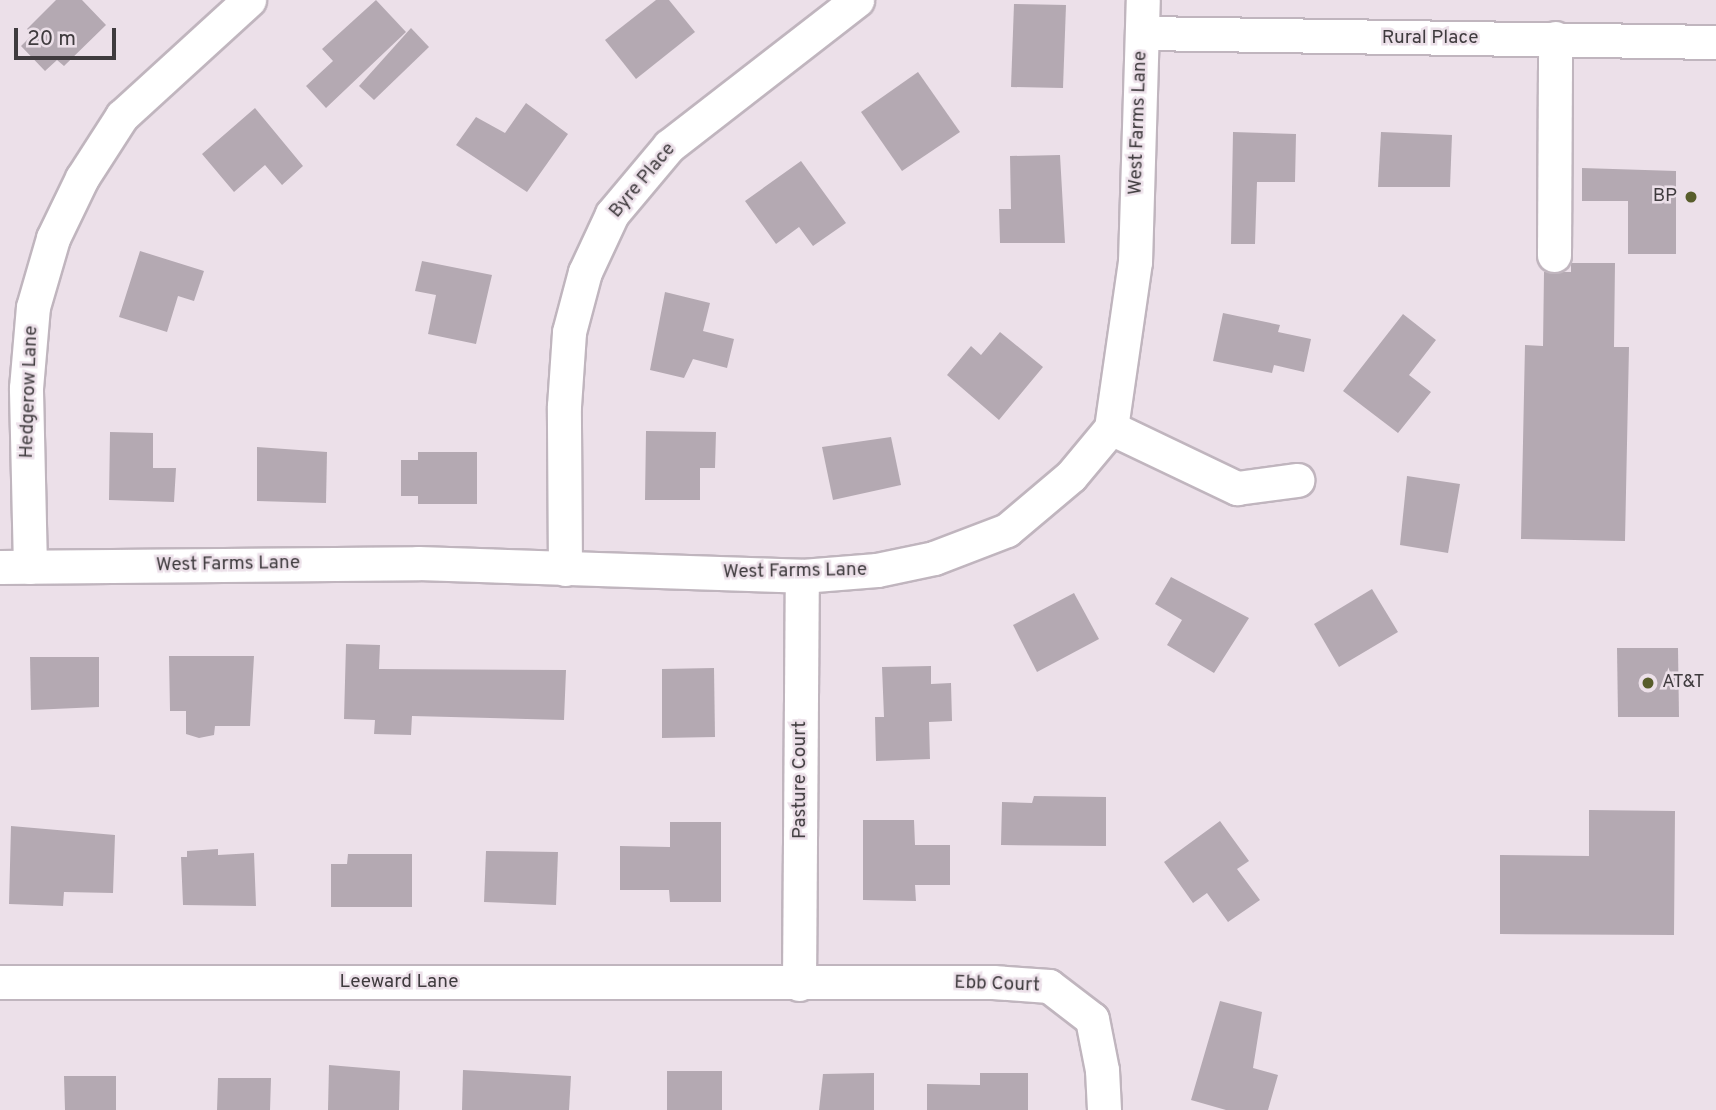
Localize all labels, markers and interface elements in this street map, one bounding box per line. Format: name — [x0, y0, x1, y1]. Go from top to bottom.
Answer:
scale bar — [18, 14, 119, 58]
text: 20 m — [27, 26, 76, 53]
street label: Rural Place — [1382, 28, 1478, 50]
street label: West Farms Lane — [1125, 51, 1153, 195]
street label: Byre Place — [605, 139, 681, 223]
place label: BP — [1653, 186, 1677, 208]
marker: BP — [1683, 189, 1699, 205]
street label: Hedgerow Lane — [16, 325, 44, 459]
street label: West Farms Lane — [156, 552, 300, 578]
street label: West Farms Lane — [723, 559, 867, 585]
place label: AT&T — [1662, 672, 1705, 694]
marker: AT&T — [1640, 675, 1656, 691]
street label: Pasture Court — [790, 721, 812, 839]
street label: Leeward Lane — [340, 972, 458, 994]
street label: Ebb Court — [954, 972, 1040, 998]

